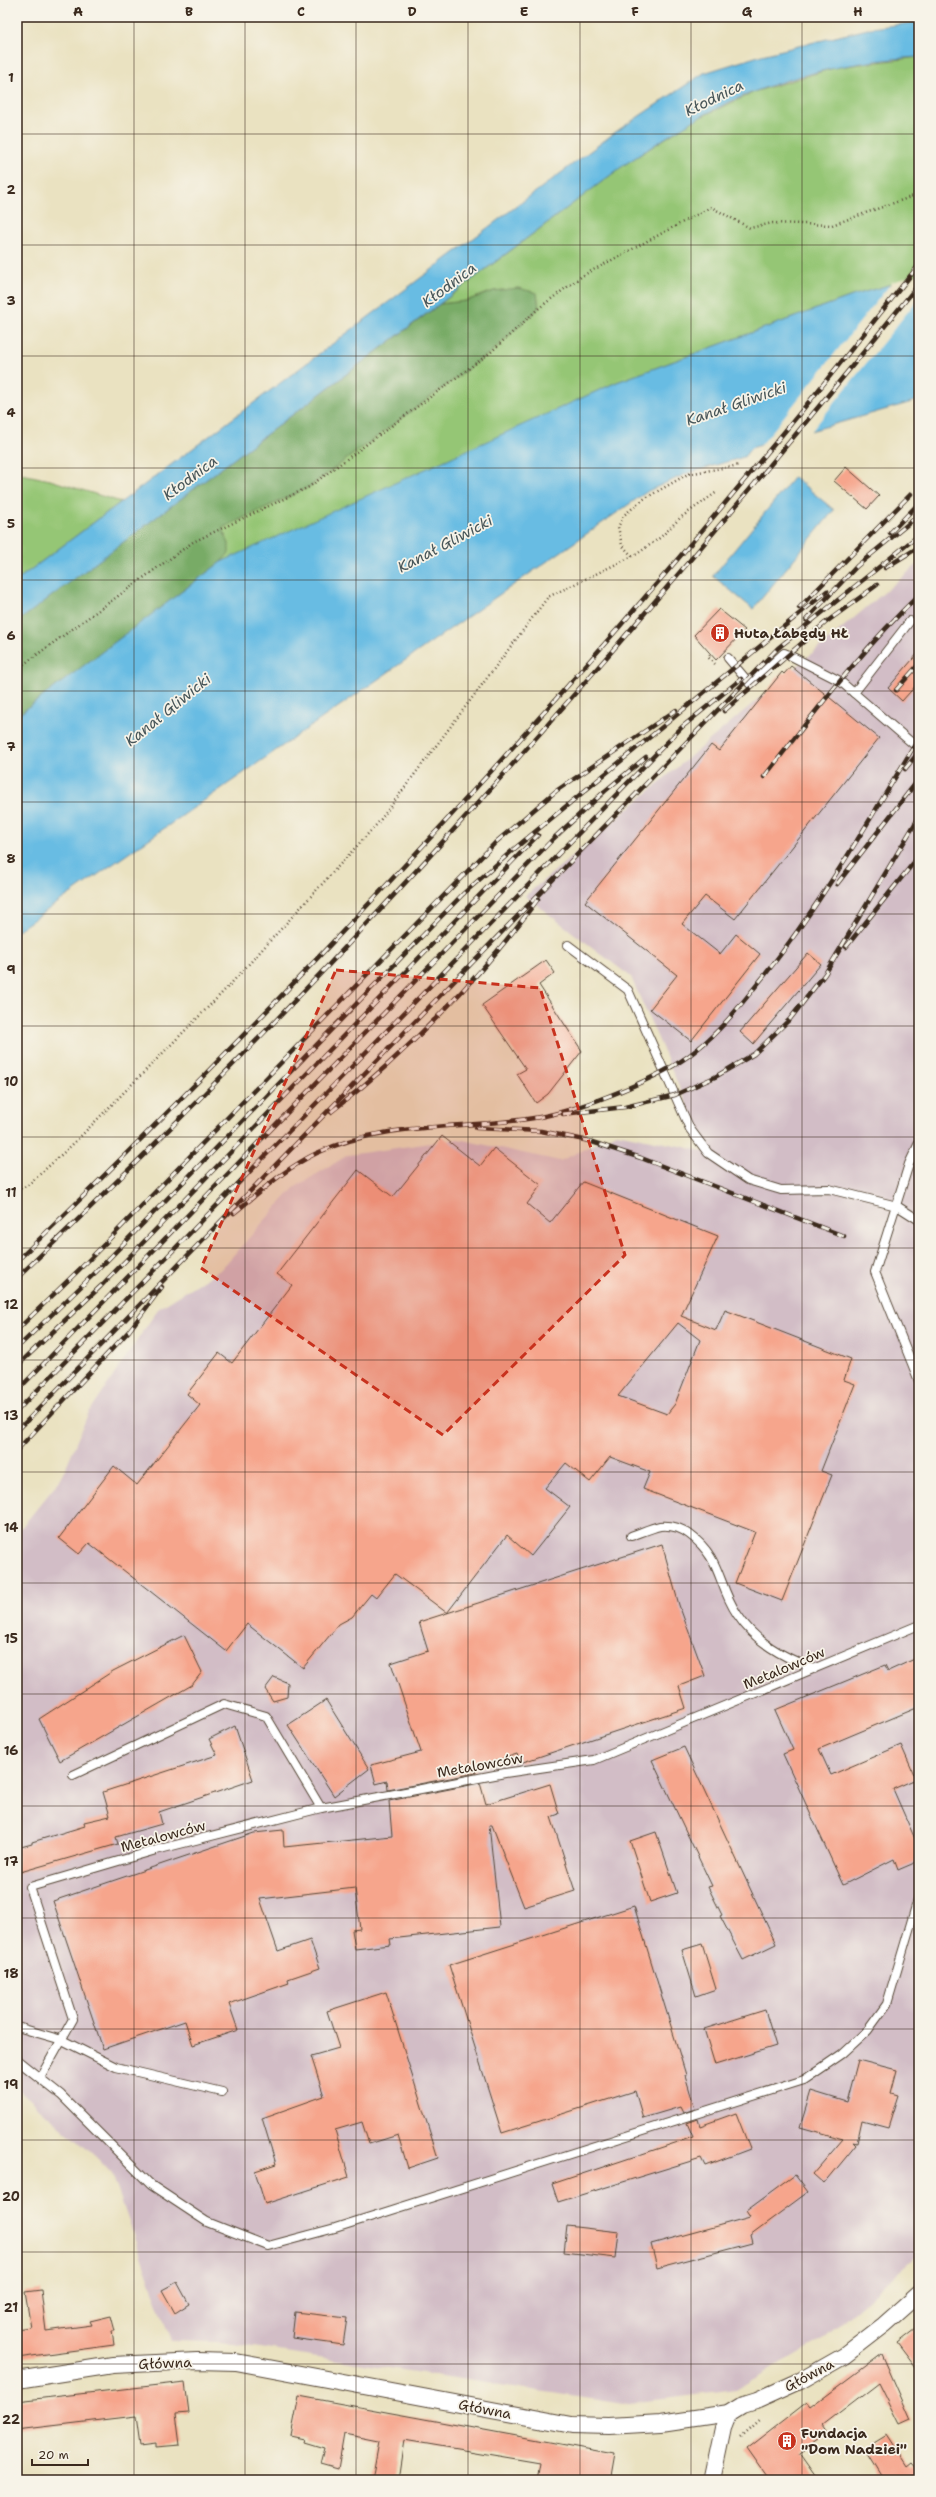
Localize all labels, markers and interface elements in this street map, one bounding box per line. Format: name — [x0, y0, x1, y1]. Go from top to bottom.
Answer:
text: A — [73, 3, 83, 20]
text: B — [185, 3, 193, 20]
text: C — [297, 3, 305, 20]
text: D — [407, 3, 417, 20]
text: E — [520, 3, 529, 20]
text: F — [631, 3, 639, 20]
text: G — [742, 3, 753, 20]
text: H — [853, 3, 863, 20]
text: 1 — [8, 69, 14, 86]
water label: Kłodnica — [681, 75, 747, 121]
text: 2 — [6, 181, 16, 198]
water label: Kłodnica — [418, 258, 480, 312]
text: 3 — [6, 292, 16, 309]
water label: Kanał Gliwicki — [683, 377, 790, 431]
text: 4 — [6, 404, 16, 421]
water label: Kłodnica — [159, 451, 221, 505]
water label: Kanał Gliwicki — [394, 510, 497, 578]
text: 5 — [7, 515, 15, 532]
building icon: Huta Łabędy HŁ — [709, 622, 731, 644]
place label: Huta Łabędy HŁ — [734, 624, 849, 642]
text: 6 — [6, 627, 16, 644]
water label: Kanał Gliwicki — [121, 669, 216, 751]
text: 7 — [6, 738, 16, 755]
text: 8 — [6, 850, 16, 867]
text: 9 — [6, 961, 16, 978]
text: 10 — [4, 1073, 18, 1090]
text: 11 — [5, 1184, 17, 1201]
text: 12 — [4, 1296, 18, 1313]
text: 13 — [4, 1407, 18, 1424]
text: 14 — [4, 1519, 18, 1536]
text: 15 — [4, 1630, 18, 1647]
street label: Metalowców — [740, 1643, 828, 1693]
text: 16 — [4, 1742, 18, 1759]
street label: Metalowców — [436, 1749, 524, 1781]
street label: Metalowców — [119, 1816, 207, 1856]
text: 17 — [4, 1853, 18, 1870]
text: 18 — [4, 1965, 18, 1982]
text: 19 — [4, 2076, 18, 2093]
text: 20 — [2, 2188, 20, 2205]
text: 21 — [4, 2299, 18, 2316]
street label: Główna — [138, 2353, 192, 2373]
street label: Główna — [781, 2354, 837, 2396]
street label: Główna — [457, 2395, 513, 2423]
text: 22 — [2, 2411, 20, 2428]
place label: Fundacja "Dom Nadziei" — [801, 2424, 907, 2458]
building icon: Fundacja "Dom Nadziei" — [776, 2430, 798, 2452]
scale bar — [32, 2441, 88, 2467]
text: 20 m — [38, 2447, 69, 2463]

